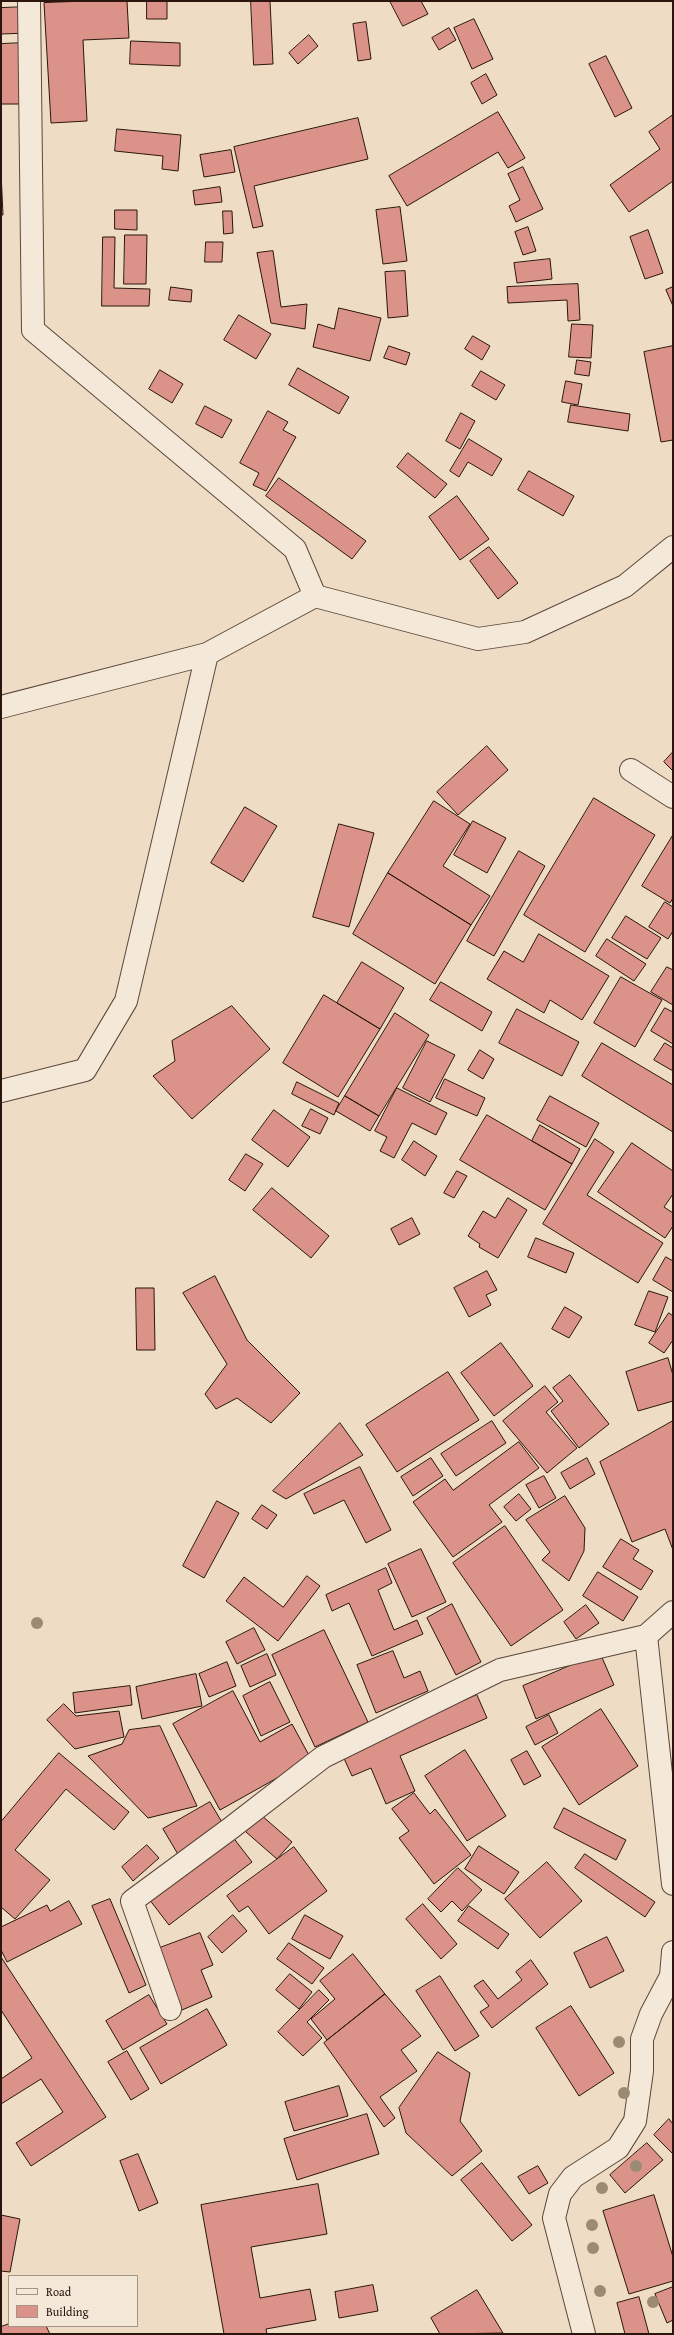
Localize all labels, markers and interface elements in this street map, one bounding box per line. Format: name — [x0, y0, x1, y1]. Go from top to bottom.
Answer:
legend — [8, 2275, 138, 2327]
text: Road — [46, 2283, 71, 2300]
text: Building — [46, 2303, 89, 2320]

